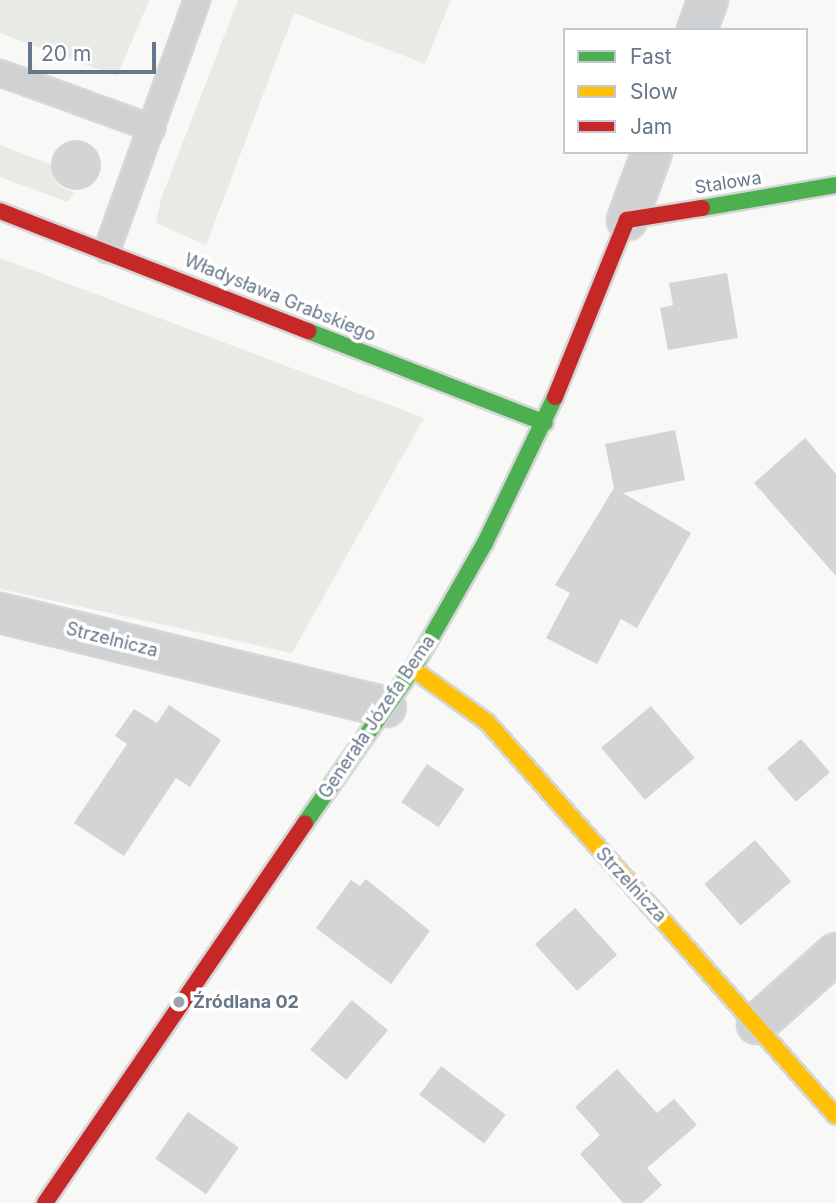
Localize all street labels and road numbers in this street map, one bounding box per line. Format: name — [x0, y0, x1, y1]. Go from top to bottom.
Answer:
street label: Stalowa — [693, 167, 763, 199]
street label: Władysława Grabskiego — [181, 250, 379, 346]
street label: Strzelnicza — [64, 618, 160, 662]
street label: Generała Józefa Bema — [314, 631, 440, 803]
street label: Strzelnicza — [591, 843, 671, 927]

